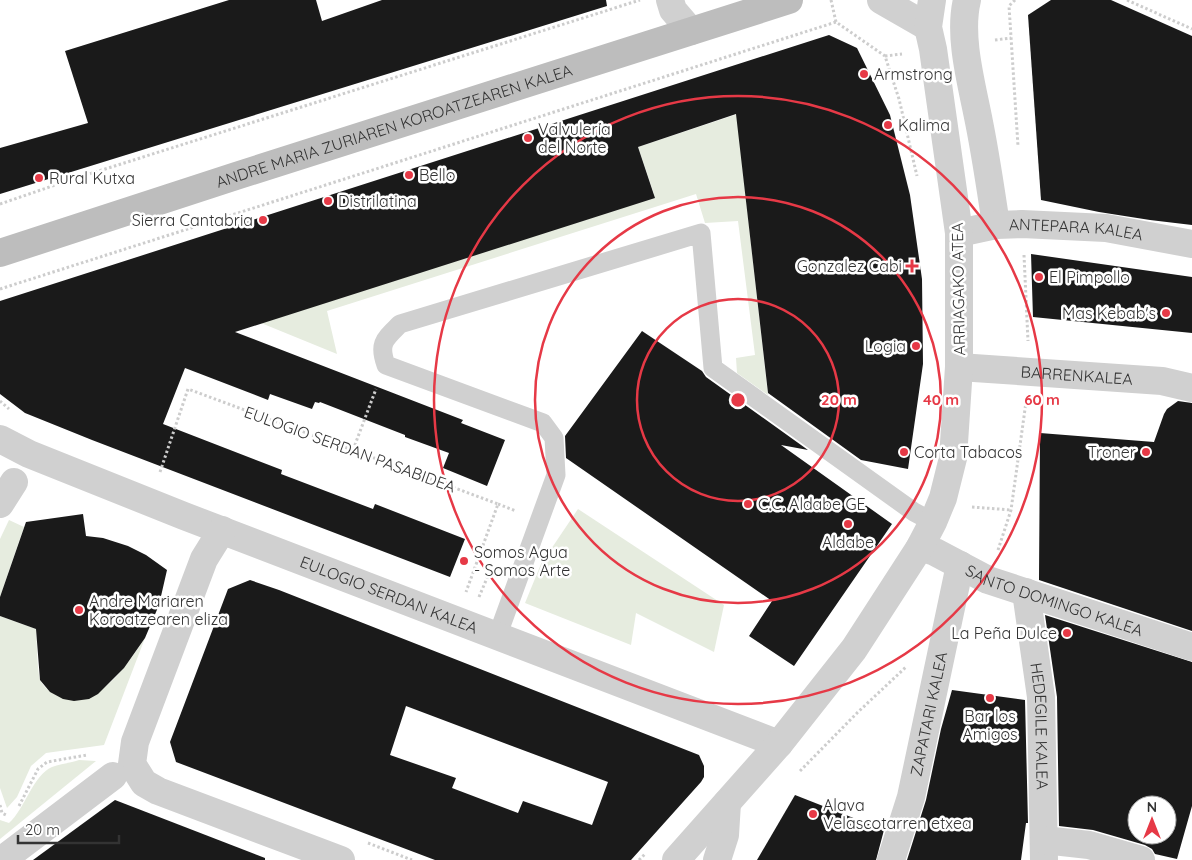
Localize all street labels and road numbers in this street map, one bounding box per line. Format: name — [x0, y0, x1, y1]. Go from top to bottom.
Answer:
street label: ANDRE MARIA ZURIAREN KOROATZEAREN KALEA — [213, 60, 575, 192]
street label: ANTEPARA KALEA — [1008, 214, 1145, 245]
street label: ARRIAGAKO ATEA — [947, 222, 969, 356]
street label: BARRENKALEA — [1020, 361, 1133, 389]
street label: EULOGIO SERDAN PASABIDEA — [242, 401, 458, 497]
street label: EULOGIO SERDAN KALEA — [297, 551, 481, 638]
street label: SANTO DOMINGO KALEA — [962, 560, 1146, 640]
street label: ZAPATARI KALEA — [906, 650, 951, 778]
street label: HEDEGILE KALEA — [1026, 661, 1053, 790]

